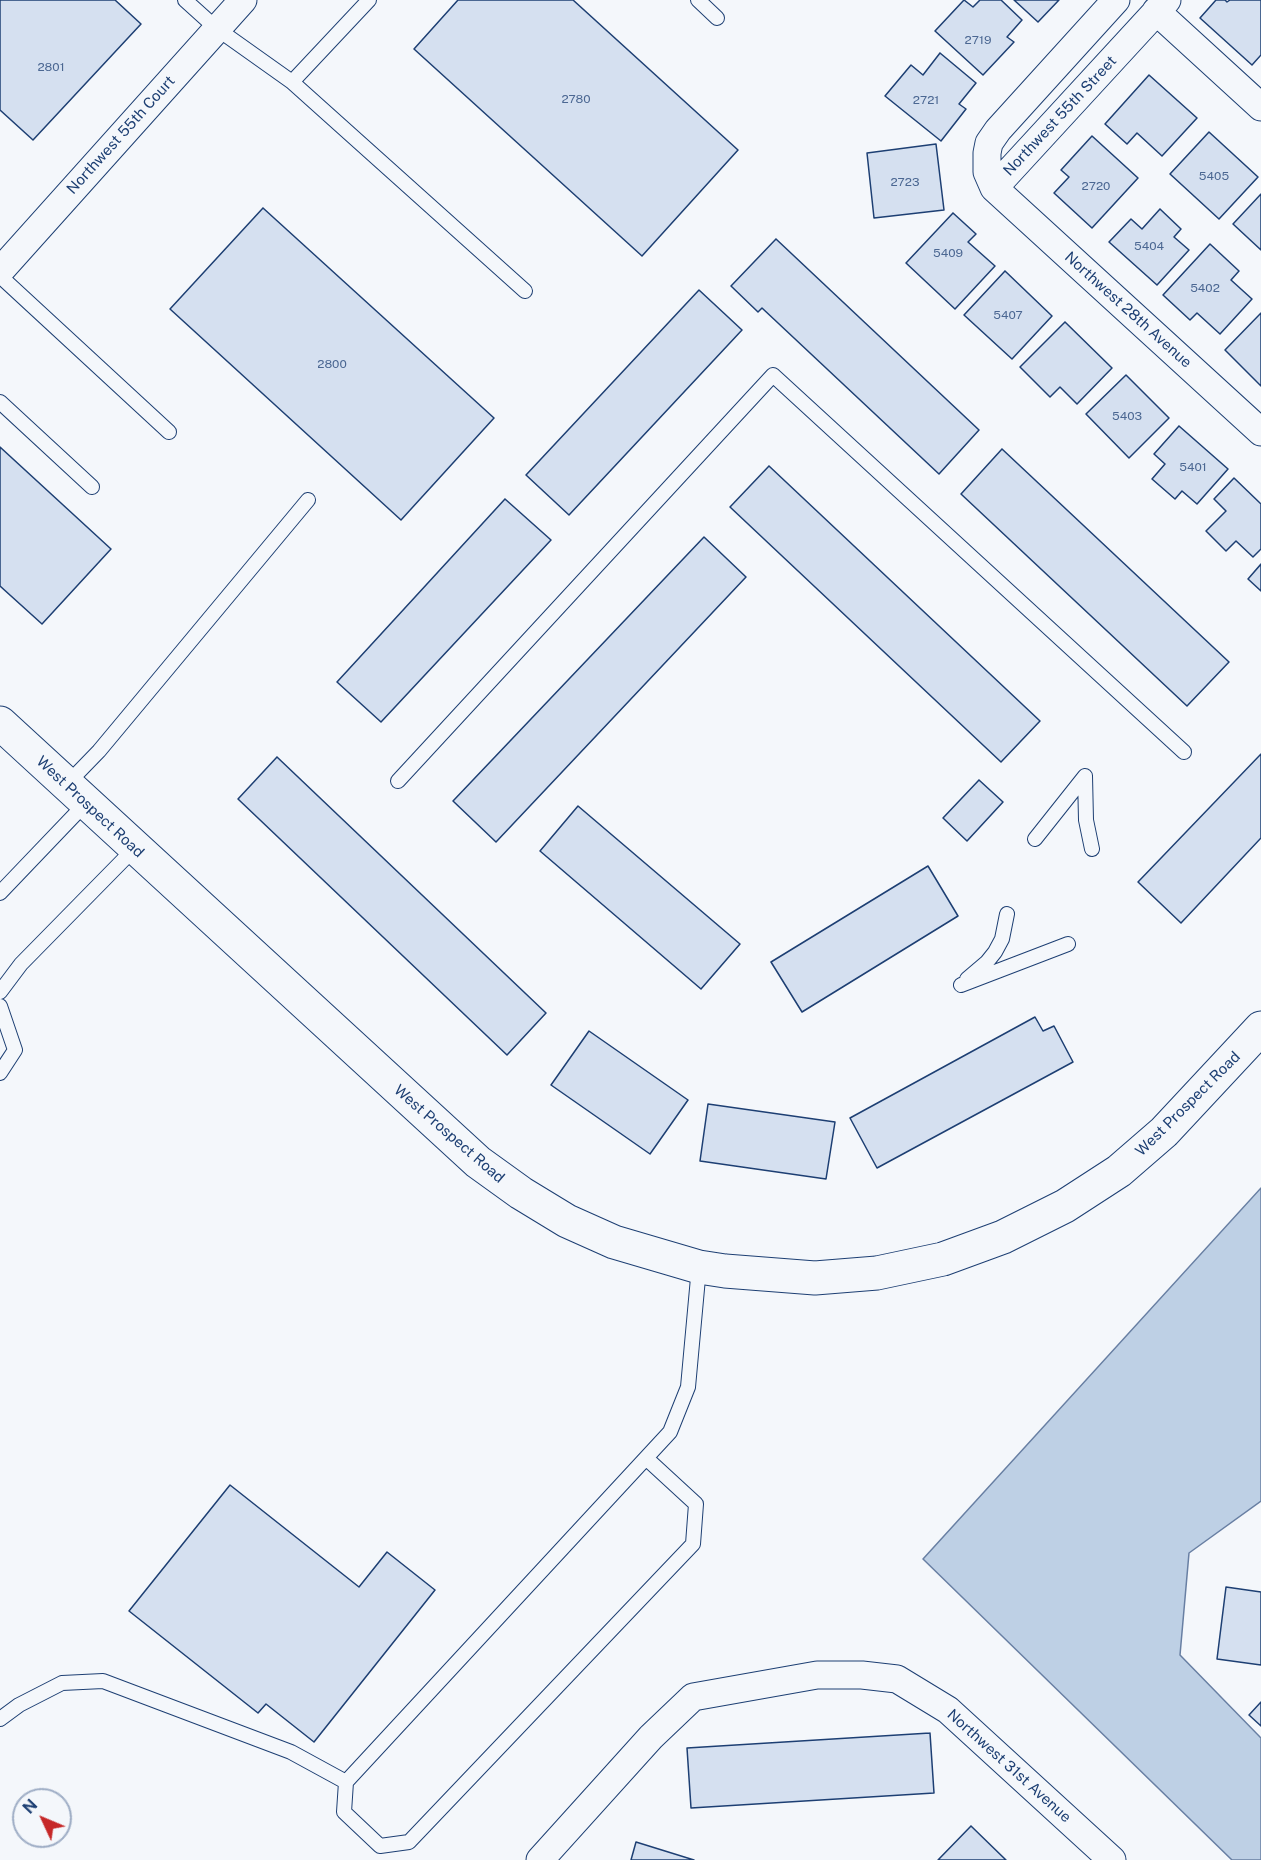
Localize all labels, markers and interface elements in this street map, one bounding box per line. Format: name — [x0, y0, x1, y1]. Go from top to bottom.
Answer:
house number: 2719 — [965, 33, 991, 47]
street label: Northwest 55th Street — [1000, 52, 1120, 180]
house number: 2801 — [37, 60, 65, 74]
street label: Northwest 55th Court — [63, 72, 179, 198]
house number: 2780 — [561, 92, 591, 106]
house number: 2721 — [913, 93, 939, 107]
house number: 5405 — [1199, 169, 1229, 183]
house number: 2723 — [890, 175, 920, 189]
house number: 2720 — [1082, 179, 1110, 193]
house number: 5404 — [1134, 239, 1164, 253]
house number: 5409 — [933, 246, 963, 260]
street label: Northwest 28th Avenue — [1061, 248, 1195, 372]
house number: 5402 — [1190, 281, 1220, 295]
house number: 5407 — [993, 308, 1023, 322]
house number: 2800 — [317, 357, 347, 371]
house number: 5403 — [1112, 409, 1142, 423]
house number: 5401 — [1179, 460, 1207, 474]
street label: West Prospect Road — [32, 752, 148, 862]
street label: West Prospect Road — [1132, 1048, 1244, 1160]
street label: West Prospect Road — [390, 1081, 508, 1187]
street label: Northwest 31st Avenue — [943, 1706, 1075, 1826]
north arrow — [12, 1788, 72, 1848]
text: N — [19, 1795, 41, 1818]

